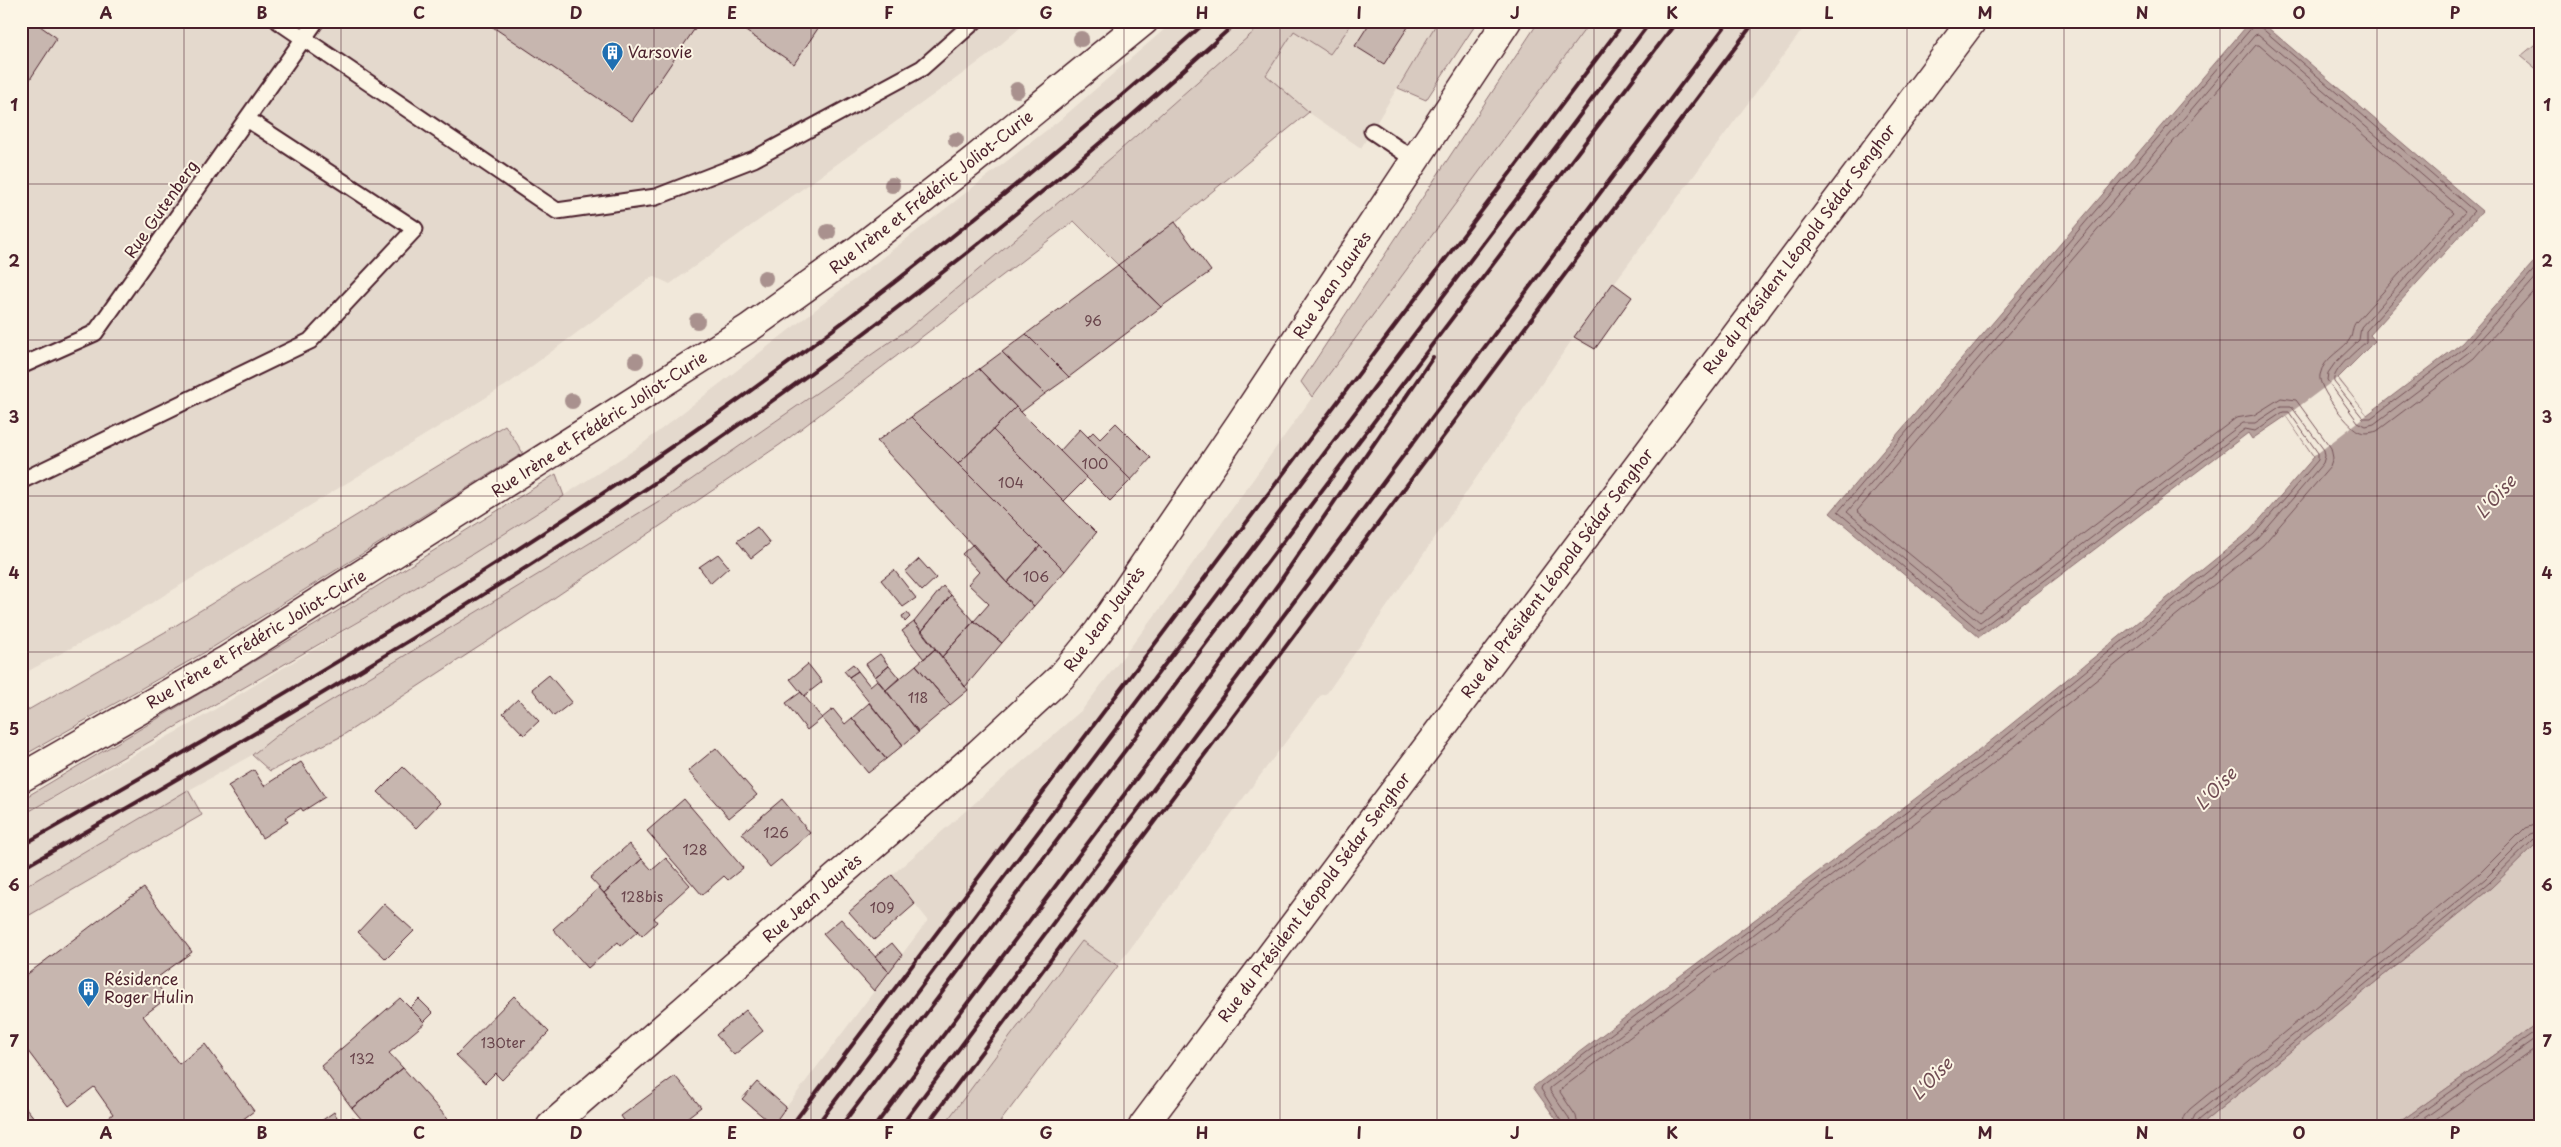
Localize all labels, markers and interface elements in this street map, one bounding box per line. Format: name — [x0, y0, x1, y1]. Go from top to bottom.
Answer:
text: A — [100, 0, 113, 24]
text: B — [257, 0, 268, 24]
text: C — [413, 0, 425, 24]
text: D — [570, 0, 582, 24]
text: E — [727, 0, 737, 24]
text: F — [884, 0, 894, 24]
text: G — [1039, 0, 1053, 24]
text: H — [1196, 0, 1208, 24]
text: I — [1356, 0, 1362, 24]
text: J — [1510, 0, 1520, 24]
text: K — [1666, 0, 1678, 24]
text: L — [1824, 0, 1834, 24]
text: M — [1977, 0, 1993, 24]
text: N — [2136, 0, 2148, 24]
text: O — [2293, 0, 2306, 24]
text: P — [2450, 0, 2461, 24]
place label: Varsovie — [628, 39, 692, 63]
building icon: Varsovie — [600, 40, 624, 71]
text: 1 — [10, 92, 18, 116]
text: 1 — [2543, 92, 2551, 116]
street label: Rue Irène et Frédéric Joliot-Curie — [823, 104, 1037, 279]
street label: Rue du Président Léopold Sédar Senghor — [1696, 118, 1901, 378]
street label: Rue Gutenberg — [117, 154, 203, 262]
street label: Rue Jean Jaurès — [1286, 226, 1376, 343]
text: 2 — [8, 248, 20, 272]
text: 2 — [2541, 248, 2553, 272]
house number: 96 — [1084, 310, 1102, 331]
street label: Rue Irène et Frédéric Joliot-Curie — [486, 344, 711, 502]
text: 3 — [9, 404, 19, 428]
text: 3 — [2542, 404, 2552, 428]
street label: Rue du Président Léopold Sédar Senghor — [1454, 442, 1659, 702]
house number: 100 — [1082, 453, 1108, 474]
water label: L'Oise — [2468, 467, 2523, 524]
house number: 104 — [998, 472, 1024, 493]
text: 4 — [9, 560, 20, 584]
text: 4 — [2542, 560, 2553, 584]
street label: Rue Jean Jaurès — [1057, 561, 1150, 676]
street label: Rue Irène et Frédéric Joliot-Curie — [141, 563, 370, 714]
house number: 106 — [1023, 566, 1049, 587]
house number: 118 — [908, 687, 928, 708]
text: 5 — [9, 716, 19, 740]
text: 5 — [2542, 716, 2552, 740]
water label: L'Oise — [2188, 759, 2243, 815]
street label: Rue du Président Léopold Sédar Senghor — [1211, 766, 1416, 1026]
house number: 126 — [763, 822, 789, 843]
house number: 128 — [683, 839, 707, 860]
street label: Rue Jean Jaurès — [756, 847, 866, 947]
text: 6 — [8, 872, 20, 896]
text: 6 — [2541, 872, 2553, 896]
house number: 128bis — [621, 886, 663, 907]
house number: 109 — [870, 897, 894, 918]
place label: Résidence Roger Hulin — [104, 966, 194, 1008]
building icon: Résidence Roger Hulin — [76, 976, 100, 1007]
text: 7 — [9, 1028, 19, 1052]
text: 7 — [2542, 1028, 2552, 1052]
house number: 130ter — [481, 1032, 526, 1053]
house number: 132 — [349, 1048, 375, 1069]
water label: L'Oise — [1904, 1049, 1959, 1105]
text: A — [100, 1120, 113, 1144]
text: B — [257, 1120, 268, 1144]
text: C — [413, 1120, 425, 1144]
text: D — [570, 1120, 582, 1144]
text: E — [727, 1120, 737, 1144]
text: F — [884, 1120, 894, 1144]
text: G — [1039, 1120, 1053, 1144]
text: H — [1196, 1120, 1208, 1144]
text: I — [1356, 1120, 1362, 1144]
text: J — [1510, 1120, 1520, 1144]
text: K — [1666, 1120, 1678, 1144]
text: L — [1824, 1120, 1834, 1144]
text: M — [1977, 1120, 1993, 1144]
text: N — [2136, 1120, 2148, 1144]
text: O — [2293, 1120, 2306, 1144]
text: P — [2450, 1120, 2461, 1144]

